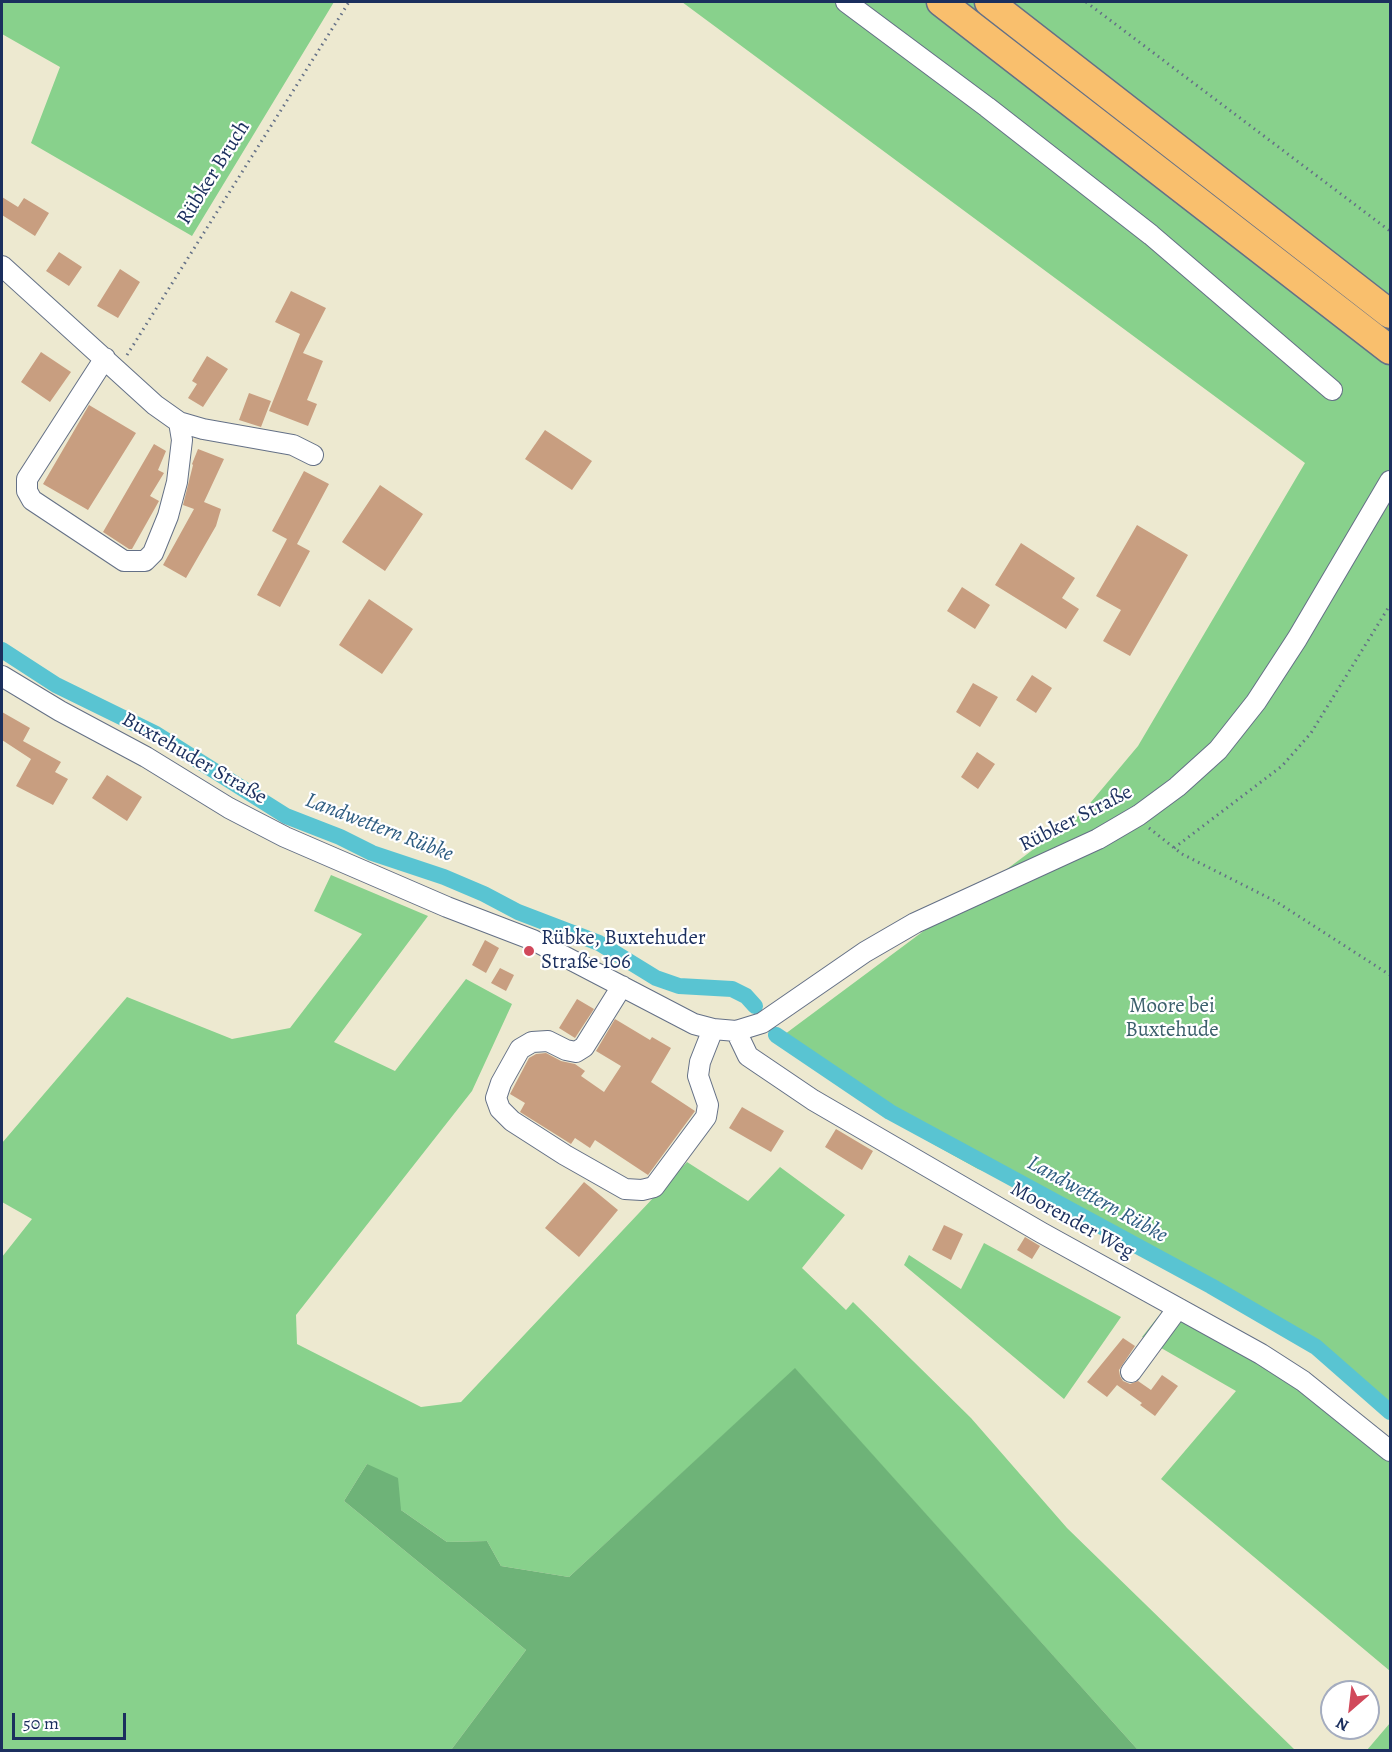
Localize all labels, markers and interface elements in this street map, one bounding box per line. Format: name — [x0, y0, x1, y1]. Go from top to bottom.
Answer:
street label: Rübker Bruch — [172, 116, 256, 230]
street label: Buxtehuder Straße — [117, 707, 271, 811]
street label: Rübker Straße — [1015, 780, 1137, 858]
water label: Landwettern Rübke — [301, 788, 457, 868]
place label: Rübke, Buxtehuder Straße 106 — [541, 926, 706, 976]
marker: Rübke, Buxtehuder Straße 106 — [522, 944, 536, 958]
park label: Moore bei Buxtehude — [1125, 994, 1219, 1044]
water label: Landwettern Rübke — [1022, 1151, 1172, 1249]
street label: Moorender Weg — [1006, 1177, 1138, 1265]
north arrow — [1320, 1680, 1380, 1740]
scale bar — [15, 1701, 129, 1739]
text: 50 m — [23, 1711, 59, 1735]
text: N — [1332, 1712, 1353, 1737]

